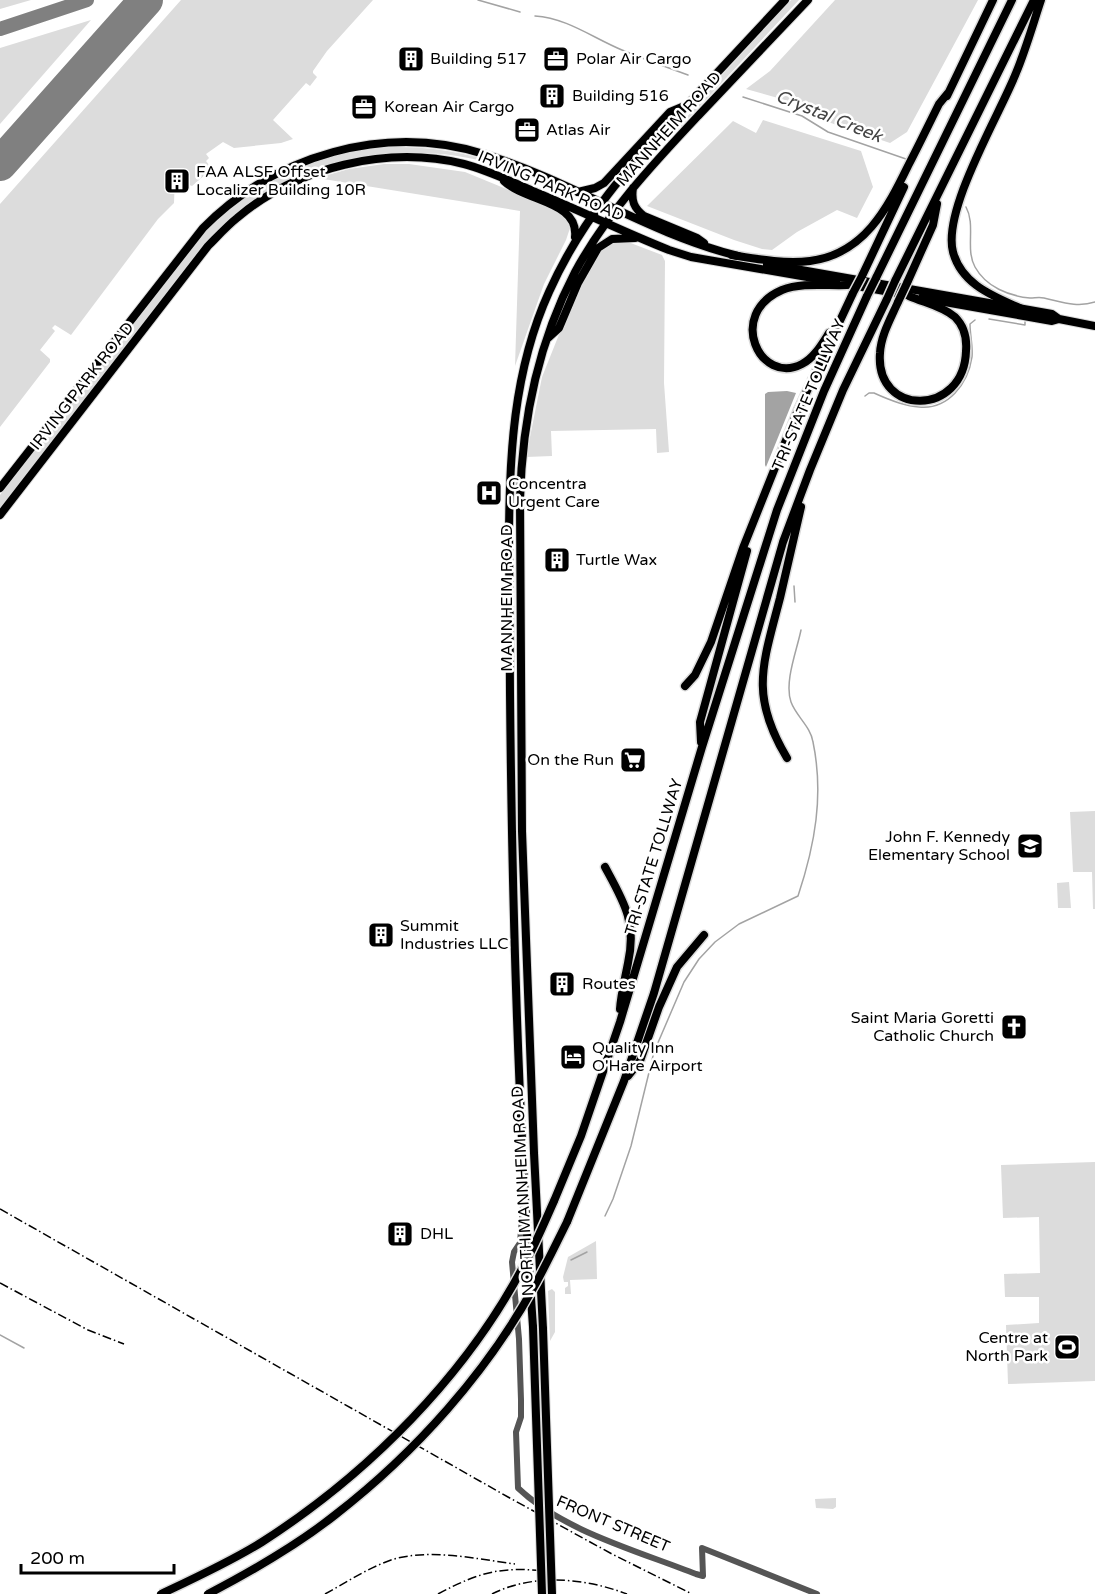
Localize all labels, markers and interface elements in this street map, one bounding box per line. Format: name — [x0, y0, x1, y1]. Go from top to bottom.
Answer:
building icon: Building 517 — [396, 44, 426, 74]
office icon: Polar Air Cargo — [541, 44, 571, 74]
place label: Building 517 — [430, 49, 527, 69]
place label: Polar Air Cargo — [576, 49, 691, 69]
street label: MANNHEIM ROAD — [612, 67, 726, 191]
building icon: Building 516 — [537, 81, 567, 111]
water label: Crystal Creek — [773, 85, 887, 148]
place label: Building 516 — [572, 86, 669, 106]
office icon: Korean Air Cargo — [349, 92, 379, 122]
place label: Korean Air Cargo — [384, 97, 514, 117]
office icon: Atlas Air — [512, 115, 542, 145]
place label: Atlas Air — [546, 120, 611, 140]
street label: IRVING PARK ROAD — [475, 146, 627, 226]
place label: FAA ALSF Offset Localizer Building 10R — [196, 162, 366, 200]
building icon: FAA ALSF Offset Localizer Building 10R — [162, 166, 192, 196]
street label: TRI-STATE TOLLWAY — [768, 316, 850, 474]
street label: IRVING PARK ROAD — [26, 318, 138, 454]
place label: Concentra Urgent Care — [508, 474, 600, 512]
hospital icon: Concentra Urgent Care — [474, 478, 504, 508]
street label: MANNHEIM ROAD — [497, 524, 517, 672]
building icon: Turtle Wax — [542, 545, 572, 575]
place label: Turtle Wax — [576, 550, 657, 570]
supermarket icon: On the Run — [618, 745, 648, 775]
place label: On the Run — [527, 750, 614, 770]
street label: TRI-STATE TOLLWAY — [621, 776, 687, 938]
place label: John F. Kennedy Elementary School — [868, 827, 1010, 865]
school or university icon: John F. Kennedy Elementary School — [1015, 831, 1045, 861]
place label: Summit Industries LLC — [400, 916, 508, 954]
building icon: Summit Industries LLC — [366, 920, 396, 950]
building icon: Routes — [547, 969, 577, 999]
place label: Routes — [582, 974, 636, 994]
place label: Saint Maria Goretti Catholic Church — [851, 1008, 994, 1046]
church icon: Saint Maria Goretti Catholic Church — [999, 1012, 1029, 1042]
place label: Quality Inn O'Hare Airport — [592, 1038, 703, 1076]
hotel icon: Quality Inn O'Hare Airport — [558, 1042, 588, 1072]
street label: NORTH MANNHEIM ROAD — [507, 1085, 539, 1297]
building icon: DHL — [385, 1219, 415, 1249]
place label: DHL — [420, 1224, 453, 1244]
place label: Centre at North Park — [965, 1328, 1048, 1366]
sports icon: Centre at North Park — [1052, 1332, 1082, 1362]
street label: FRONT STREET — [553, 1491, 673, 1557]
scale bar — [21, 1537, 174, 1575]
text: 200 m — [30, 1547, 85, 1569]

